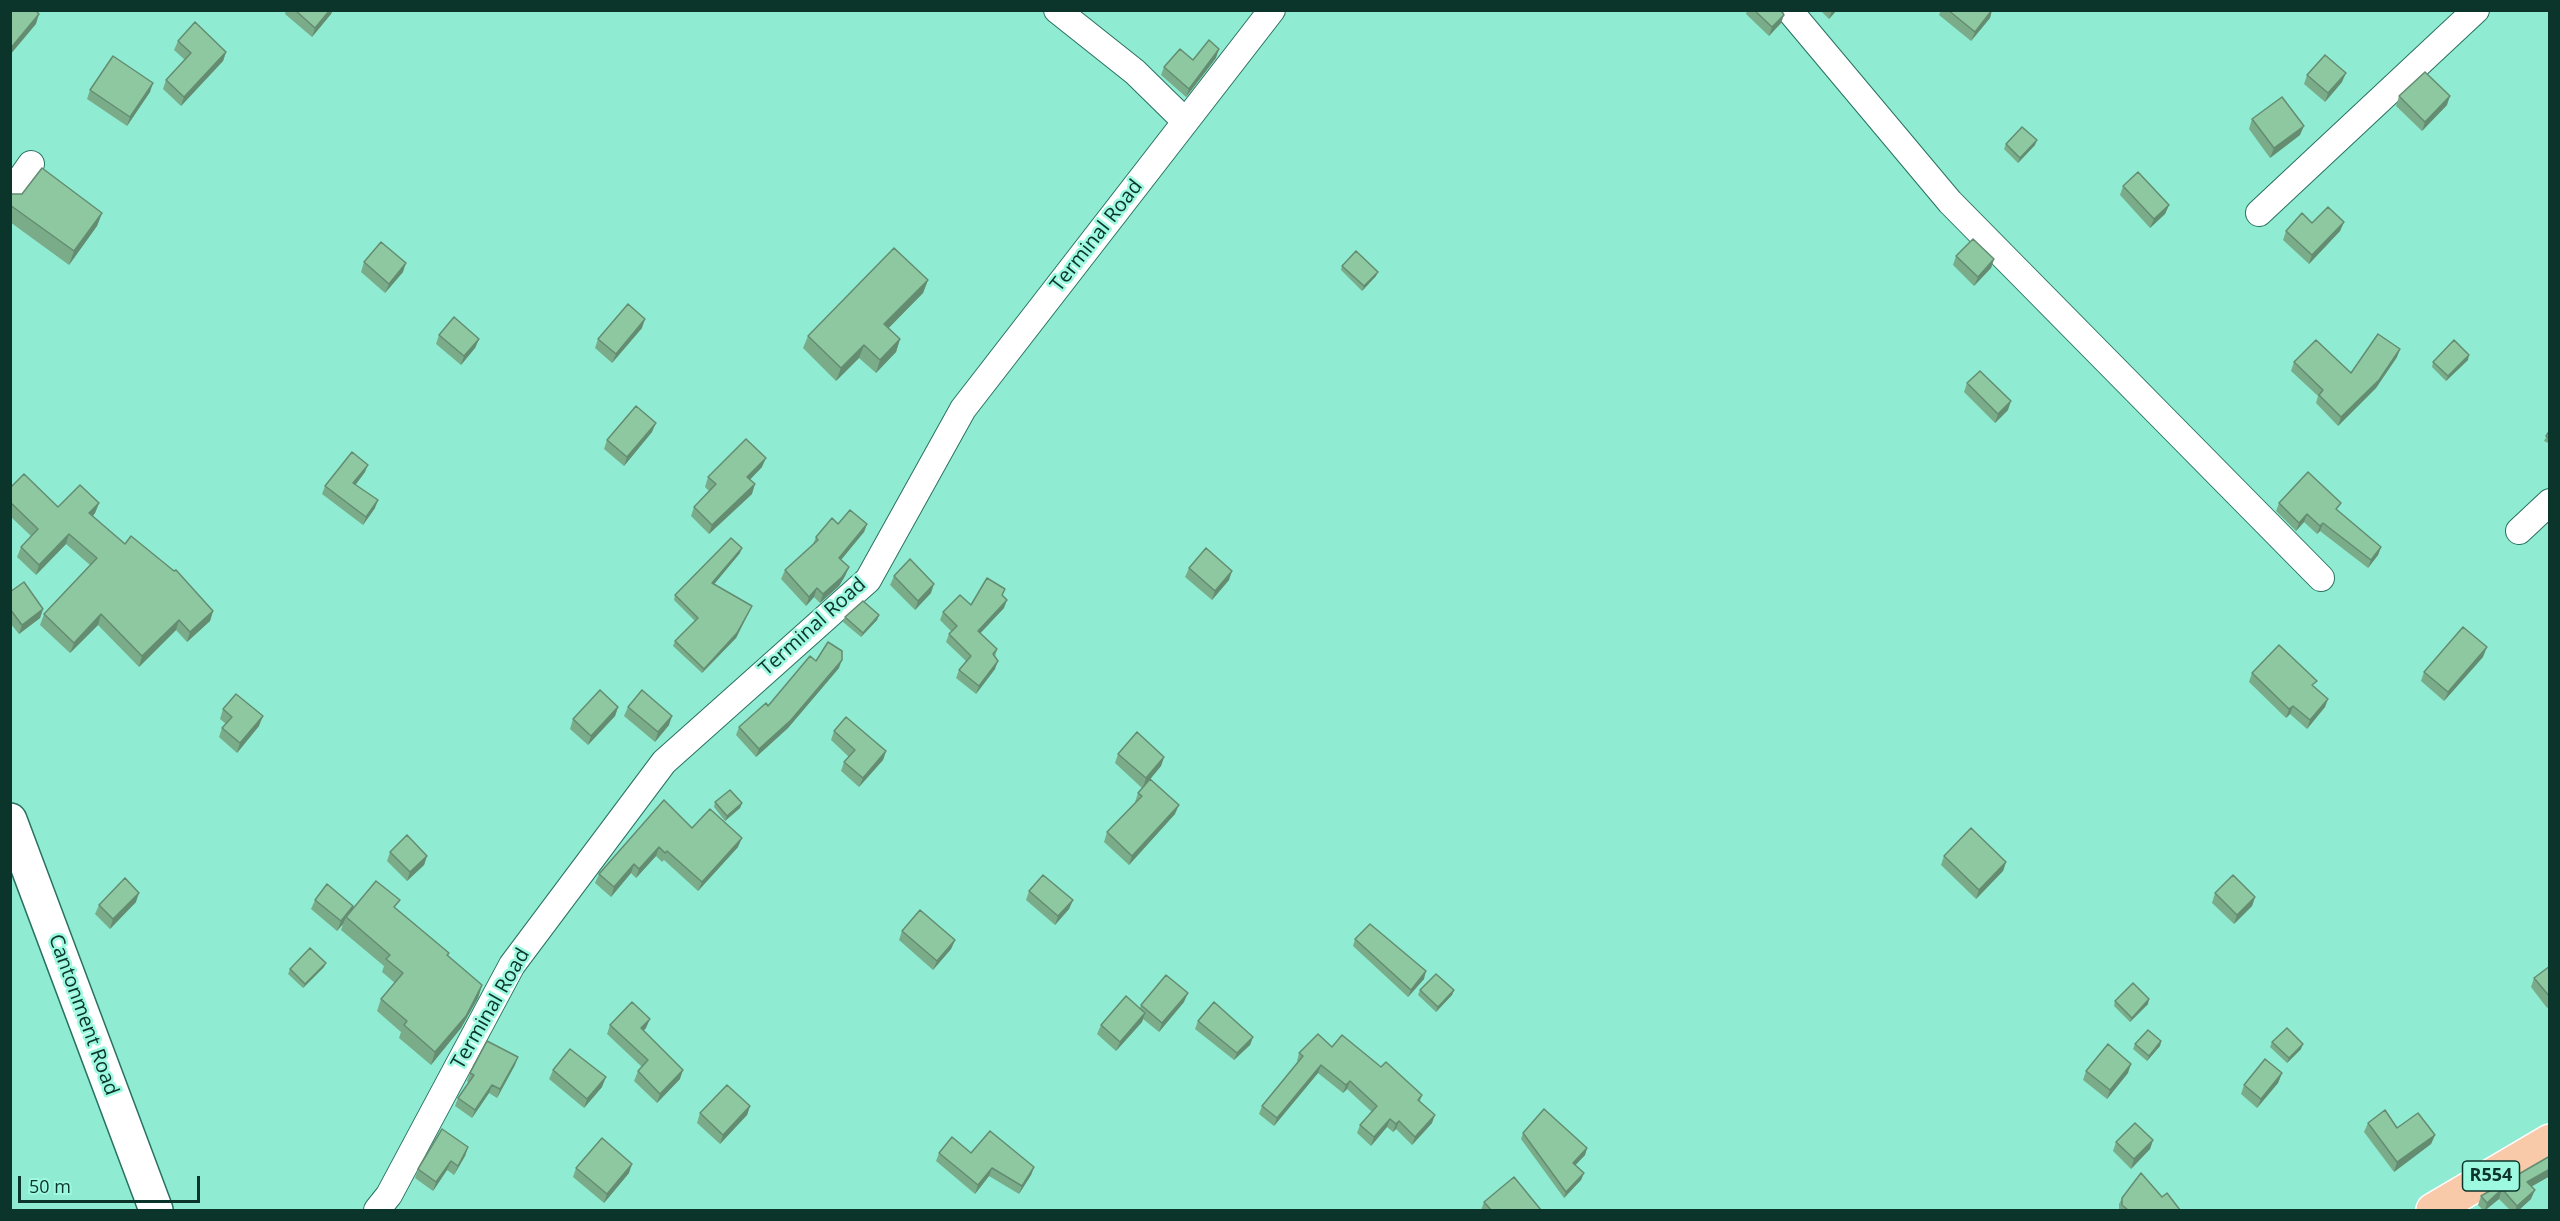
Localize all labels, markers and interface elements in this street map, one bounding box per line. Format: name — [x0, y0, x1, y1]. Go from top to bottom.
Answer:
street label: Terminal Road — [1046, 175, 1148, 297]
street label: Terminal Road — [755, 573, 871, 681]
street label: Cantonment Road — [43, 931, 123, 1099]
street label: Terminal Road — [447, 944, 535, 1074]
road number: R554 — [2462, 1161, 2520, 1191]
scale bar — [21, 1164, 202, 1202]
text: 50 m — [29, 1174, 71, 1198]

